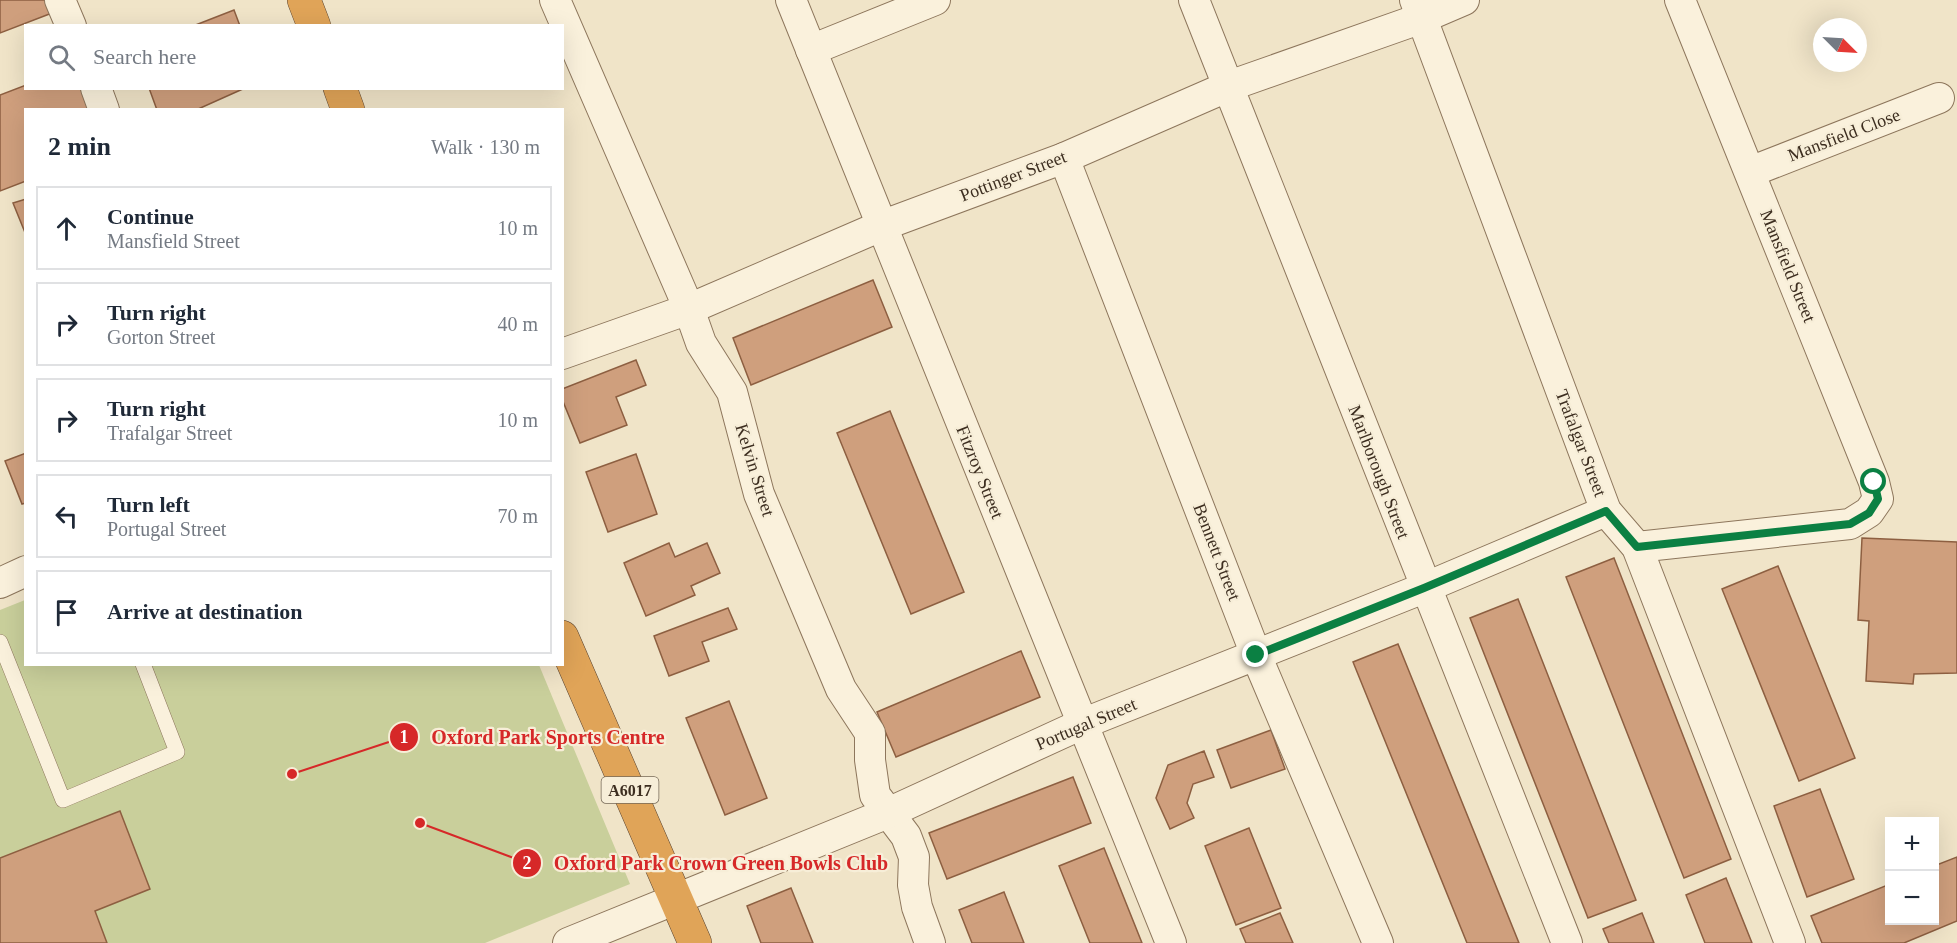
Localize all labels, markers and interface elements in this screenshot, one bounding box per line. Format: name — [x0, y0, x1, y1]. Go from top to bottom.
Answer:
north arrow — [1813, 18, 1867, 72]
search box — [24, 24, 564, 90]
icon: search — [45, 41, 78, 74]
text: Search here — [93, 44, 196, 69]
street label: Mansfield Close — [1785, 104, 1903, 166]
text: 2 min — [48, 132, 111, 161]
text: Walk · 130 m — [431, 136, 540, 158]
street label: Pottinger Street — [957, 147, 1069, 205]
text: Continue — [107, 204, 194, 229]
street label: Mansfield Street — [1756, 207, 1820, 325]
icon: ahead — [50, 212, 83, 245]
text: 10 m — [497, 217, 538, 239]
text: Mansfield Street — [107, 230, 240, 252]
text: Turn right — [107, 300, 206, 325]
icon: right — [50, 308, 83, 341]
text: 40 m — [497, 313, 538, 335]
text: Gorton Street — [107, 326, 215, 348]
street label: Trafalgar Street — [1551, 387, 1611, 499]
text: Turn right — [107, 396, 206, 421]
street label: Marlborough Street — [1344, 402, 1414, 542]
icon: right — [50, 404, 83, 437]
text: 10 m — [497, 409, 538, 431]
street label: Kelvin Street — [731, 421, 779, 519]
text: Trafalgar Street — [107, 422, 232, 444]
street label: Fitzroy Street — [952, 423, 1008, 521]
route start — [1860, 468, 1886, 494]
text: Turn left — [107, 492, 190, 517]
icon: left — [50, 500, 83, 533]
street label: Bennett Street — [1189, 501, 1245, 603]
text: 70 m — [497, 505, 538, 527]
text: Portugal Street — [107, 518, 226, 540]
icon: arrive — [50, 596, 83, 629]
text: Arrive at destination — [107, 599, 303, 624]
route end — [1242, 641, 1268, 667]
street label: Portugal Street — [1033, 694, 1139, 754]
callout: Oxford Park Sports Centre — [389, 718, 677, 756]
text: Oxford Park Sports Centre — [431, 726, 665, 749]
text: 1 — [400, 727, 409, 747]
road number: A6017 — [602, 777, 658, 803]
map controls — [1885, 817, 1939, 925]
button: + — [1885, 817, 1939, 871]
callout: Oxford Park Crown Green Bowls Club — [512, 844, 900, 882]
text: Oxford Park Crown Green Bowls Club — [554, 852, 888, 874]
text: 2 — [523, 853, 532, 873]
button: − — [1885, 871, 1939, 925]

